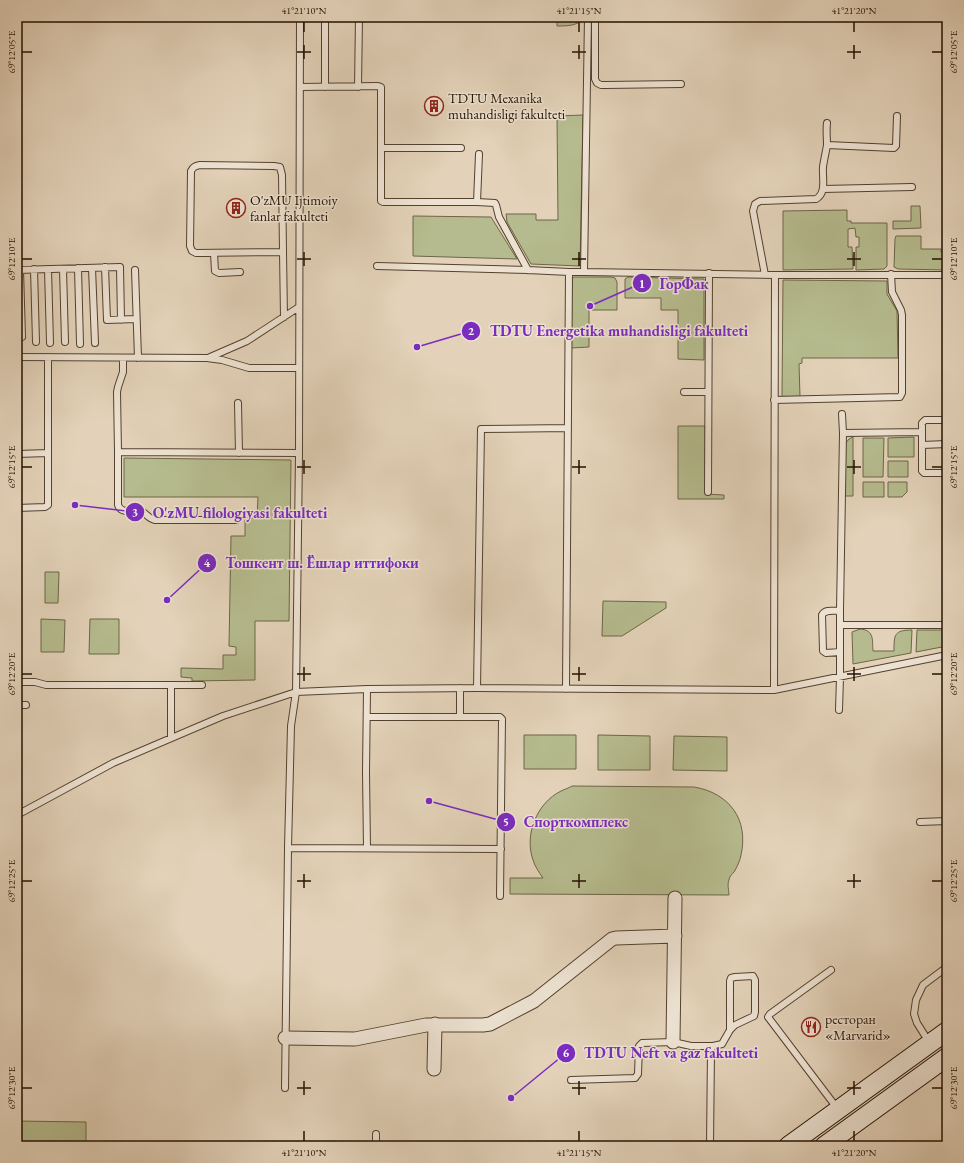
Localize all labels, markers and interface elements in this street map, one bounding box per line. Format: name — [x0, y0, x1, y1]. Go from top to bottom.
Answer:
text: 41°21'10"N — [282, 4, 327, 17]
text: 41°21'15"N — [557, 4, 602, 17]
text: 41°21'20"N — [832, 4, 877, 17]
text: 69°12'05"E — [5, 30, 18, 73]
text: 69°12'05"E — [947, 30, 960, 73]
place label: TDTU Mexanika muhandisligi fakulteti — [448, 89, 566, 123]
building icon: TDTU Mexanika muhandisligi fakulteti — [423, 95, 445, 117]
place label: O'zMU Ijtimoiy fanlar fakulteti — [250, 191, 339, 225]
building icon: O'zMU Ijtimoiy fanlar fakulteti — [225, 197, 247, 219]
text: 69°12'10"E — [5, 237, 18, 280]
text: 69°12'10"E — [947, 237, 960, 280]
callout: ГорФак — [632, 270, 717, 297]
text: ГорФак — [659, 274, 709, 293]
text: 1 — [639, 276, 645, 292]
callout: TDTU Energetika muhandisligi fakulteti — [461, 318, 756, 345]
text: TDTU Energetika muhandisligi fakulteti — [490, 321, 749, 340]
text: 2 — [468, 323, 475, 339]
text: 69°12'15"E — [5, 445, 18, 488]
text: 69°12'15"E — [947, 445, 960, 488]
callout: O'zMU filologiyasi fakulteti — [125, 499, 336, 526]
text: O'zMU filologiyasi fakulteti — [153, 503, 328, 522]
text: 3 — [132, 504, 138, 520]
callout: Тошкент ш. Ёшлар иттифоки — [197, 549, 426, 576]
text: Тошкент ш. Ёшлар иттифоки — [225, 553, 419, 572]
text: 4 — [204, 555, 211, 571]
text: 69°12'20"E — [5, 652, 18, 695]
text: 69°12'20"E — [947, 652, 960, 695]
callout: Спорткомплекс — [496, 809, 636, 836]
text: Спорткомплекс — [524, 812, 628, 831]
text: 5 — [503, 814, 509, 830]
text: 69°12'25"E — [5, 859, 18, 902]
text: 69°12'25"E — [947, 859, 960, 902]
place label: ресторан «Marvarid» — [825, 1010, 891, 1044]
restaurant icon: ресторан «Marvarid» — [800, 1016, 822, 1038]
callout: TDTU Neft va gaz fakulteti — [556, 1040, 766, 1067]
text: TDTU Neft va gaz fakulteti — [584, 1043, 759, 1062]
text: 6 — [563, 1045, 570, 1061]
text: 69°12'30"E — [5, 1066, 18, 1109]
text: 69°12'30"E — [947, 1066, 960, 1109]
text: 41°21'10"N — [282, 1146, 327, 1159]
text: 41°21'15"N — [557, 1146, 602, 1159]
text: 41°21'20"N — [832, 1146, 877, 1159]

